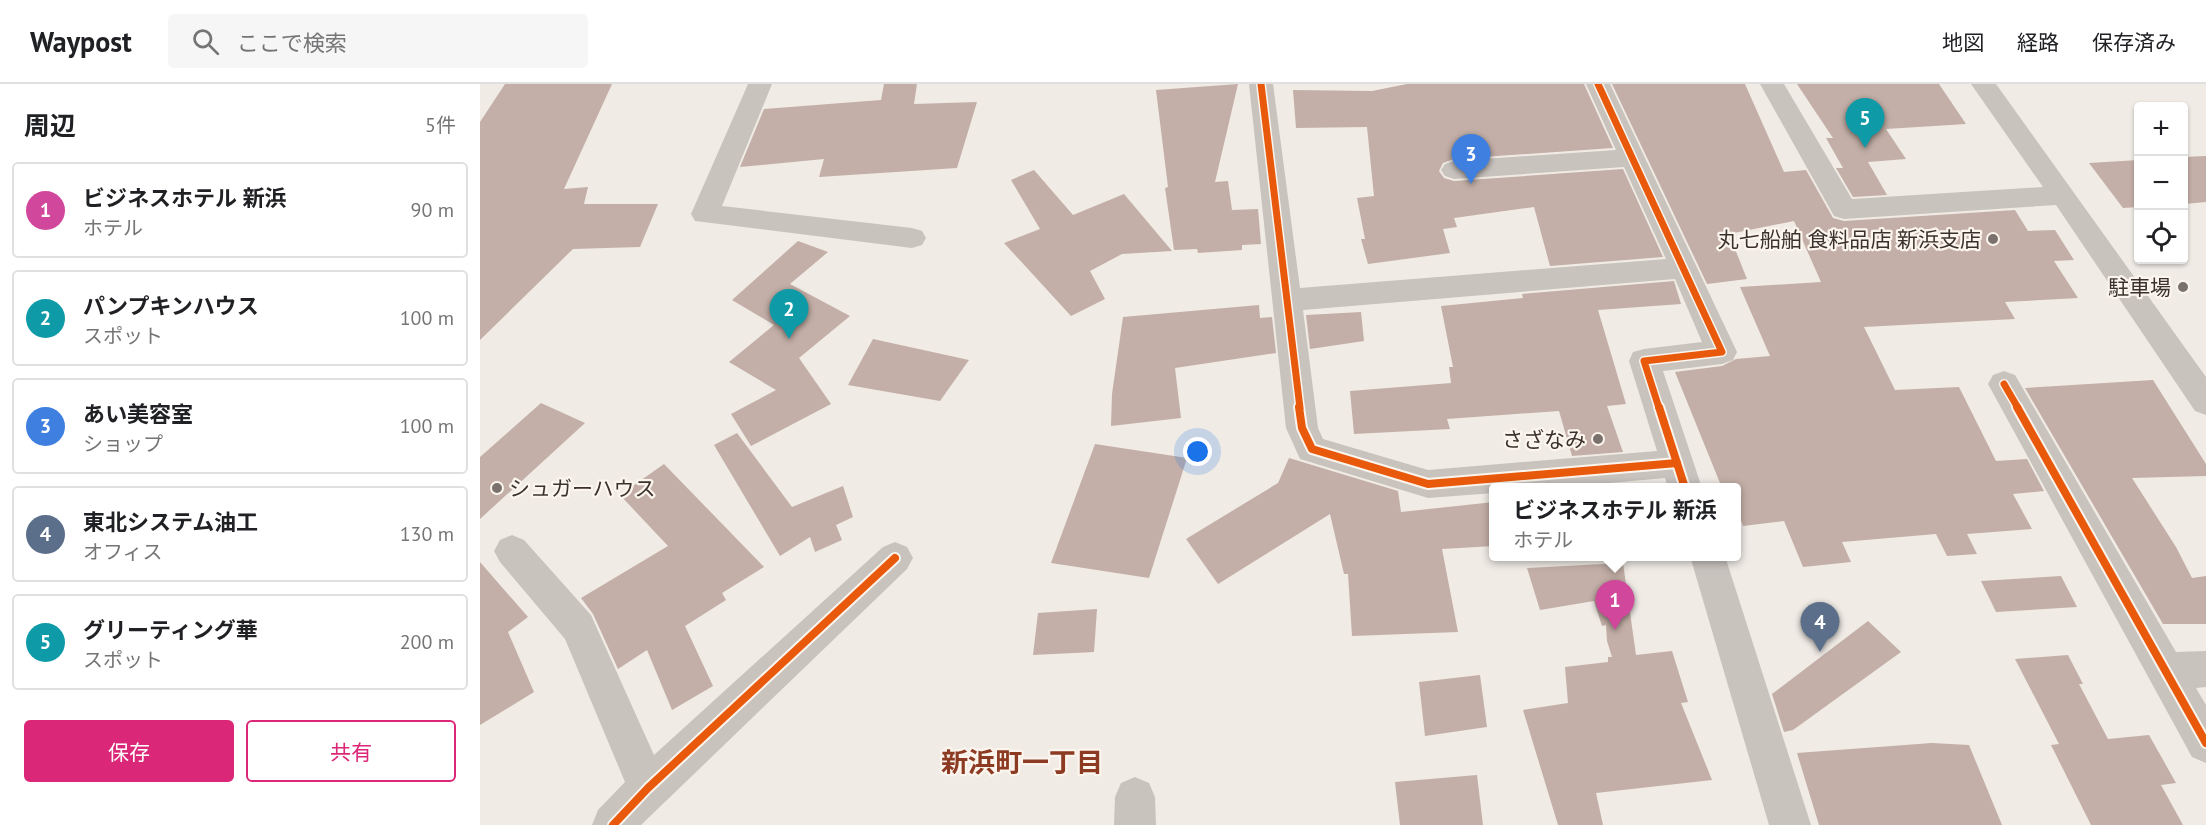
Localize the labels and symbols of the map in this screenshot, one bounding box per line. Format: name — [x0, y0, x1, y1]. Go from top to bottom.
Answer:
pin: 5 — [1846, 98, 1884, 148]
pin: 3 — [1452, 135, 1490, 184]
place label: 丸七船舶 食料品店 新浜支店 — [1718, 226, 1981, 253]
marker: 丸七船舶 食料品店 新浜支店 — [1986, 232, 2000, 246]
place label: 駐車場 — [2108, 274, 2171, 301]
marker: 駐車場 — [2176, 280, 2190, 294]
pin: 2 — [770, 290, 808, 339]
place label: さざなみ — [1502, 426, 1586, 453]
marker: さざなみ — [1591, 432, 1605, 446]
your location — [1183, 437, 1212, 466]
place label: シュガーハウス — [509, 475, 656, 502]
marker: シュガーハウス — [490, 481, 504, 495]
pin: 1 — [1596, 580, 1634, 630]
pin: 4 — [1800, 602, 1840, 652]
district label: 新浜町一丁目 — [941, 745, 1103, 779]

